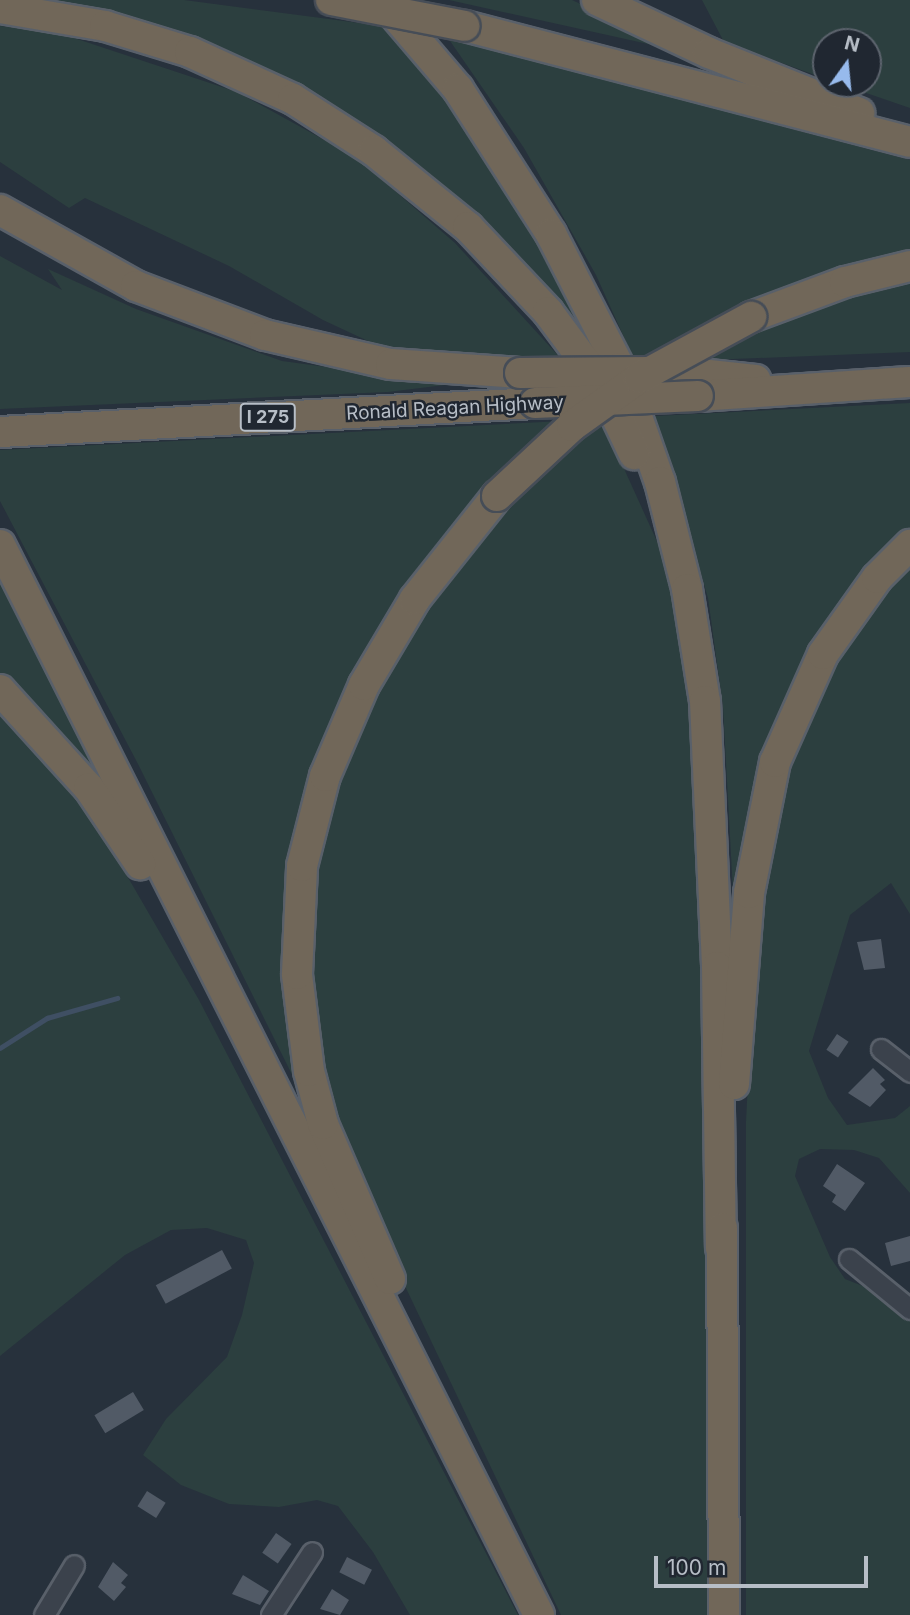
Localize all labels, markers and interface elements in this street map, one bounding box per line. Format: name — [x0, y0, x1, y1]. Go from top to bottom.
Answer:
north arrow — [812, 28, 882, 98]
text: N — [842, 31, 862, 57]
street label: Ronald Reagan Highway — [346, 391, 564, 425]
road number: I 275 — [238, 402, 298, 432]
scale bar — [658, 1542, 872, 1586]
text: 100 m — [667, 1555, 726, 1580]

